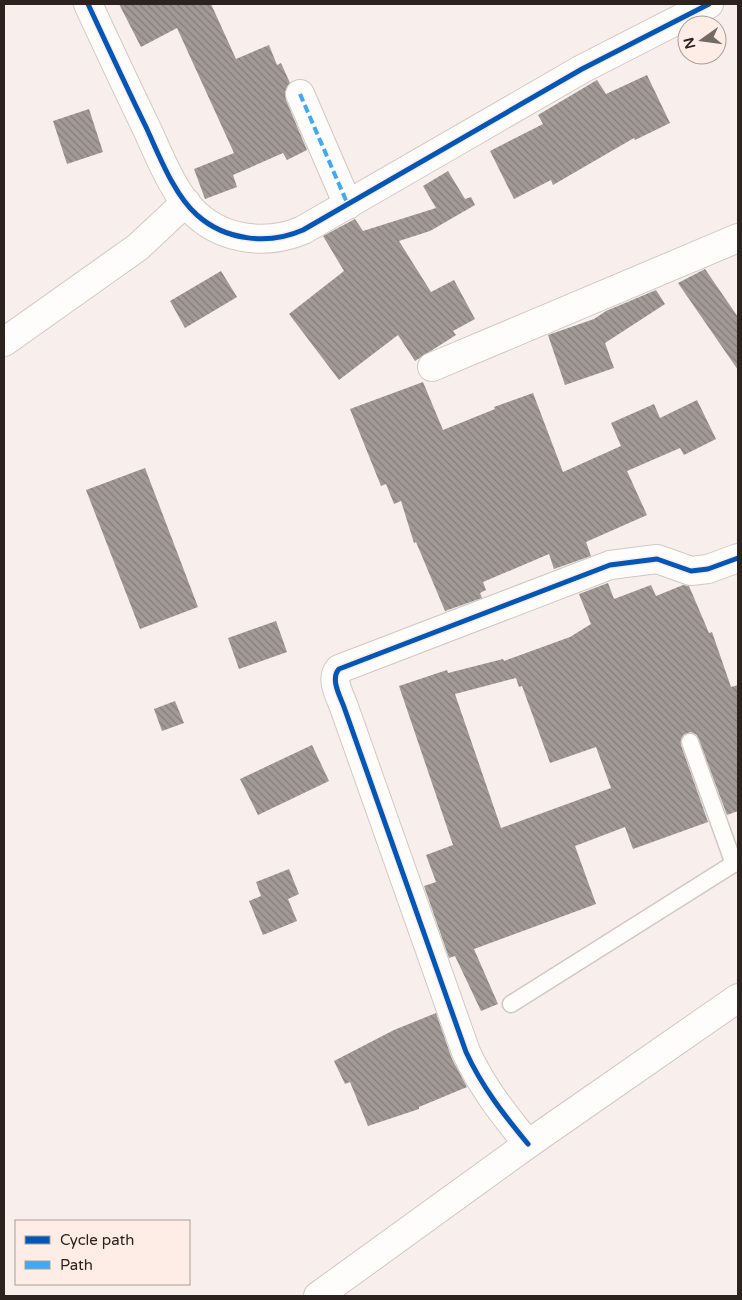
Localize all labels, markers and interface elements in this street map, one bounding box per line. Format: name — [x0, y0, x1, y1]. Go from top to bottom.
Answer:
north arrow — [677, 15, 727, 65]
text: N — [680, 36, 699, 51]
legend — [15, 1220, 190, 1285]
text: Cycle path — [60, 1231, 134, 1249]
text: Path — [60, 1256, 93, 1274]

